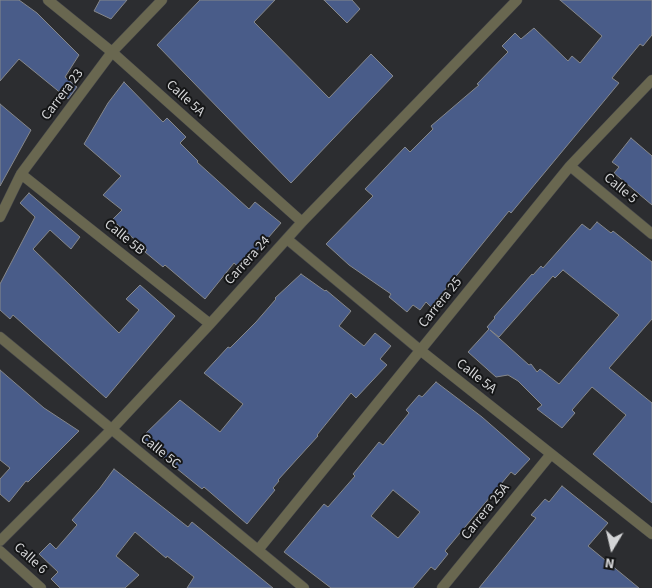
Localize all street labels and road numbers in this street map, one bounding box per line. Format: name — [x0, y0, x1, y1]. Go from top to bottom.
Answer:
street label: Carrera 23 — [38, 66, 88, 124]
street label: Calle 5A — [162, 77, 208, 121]
street label: Calle 5 — [600, 170, 640, 208]
street label: Calle 5B — [100, 217, 148, 259]
street label: Carrera 24 — [222, 233, 274, 289]
street label: Carrera 25 — [416, 274, 466, 332]
street label: Calle 5A — [453, 356, 499, 398]
street label: Calle 5C — [136, 431, 184, 473]
street label: Carrera 25A — [458, 480, 514, 544]
street label: Calle 6 — [10, 540, 50, 578]

